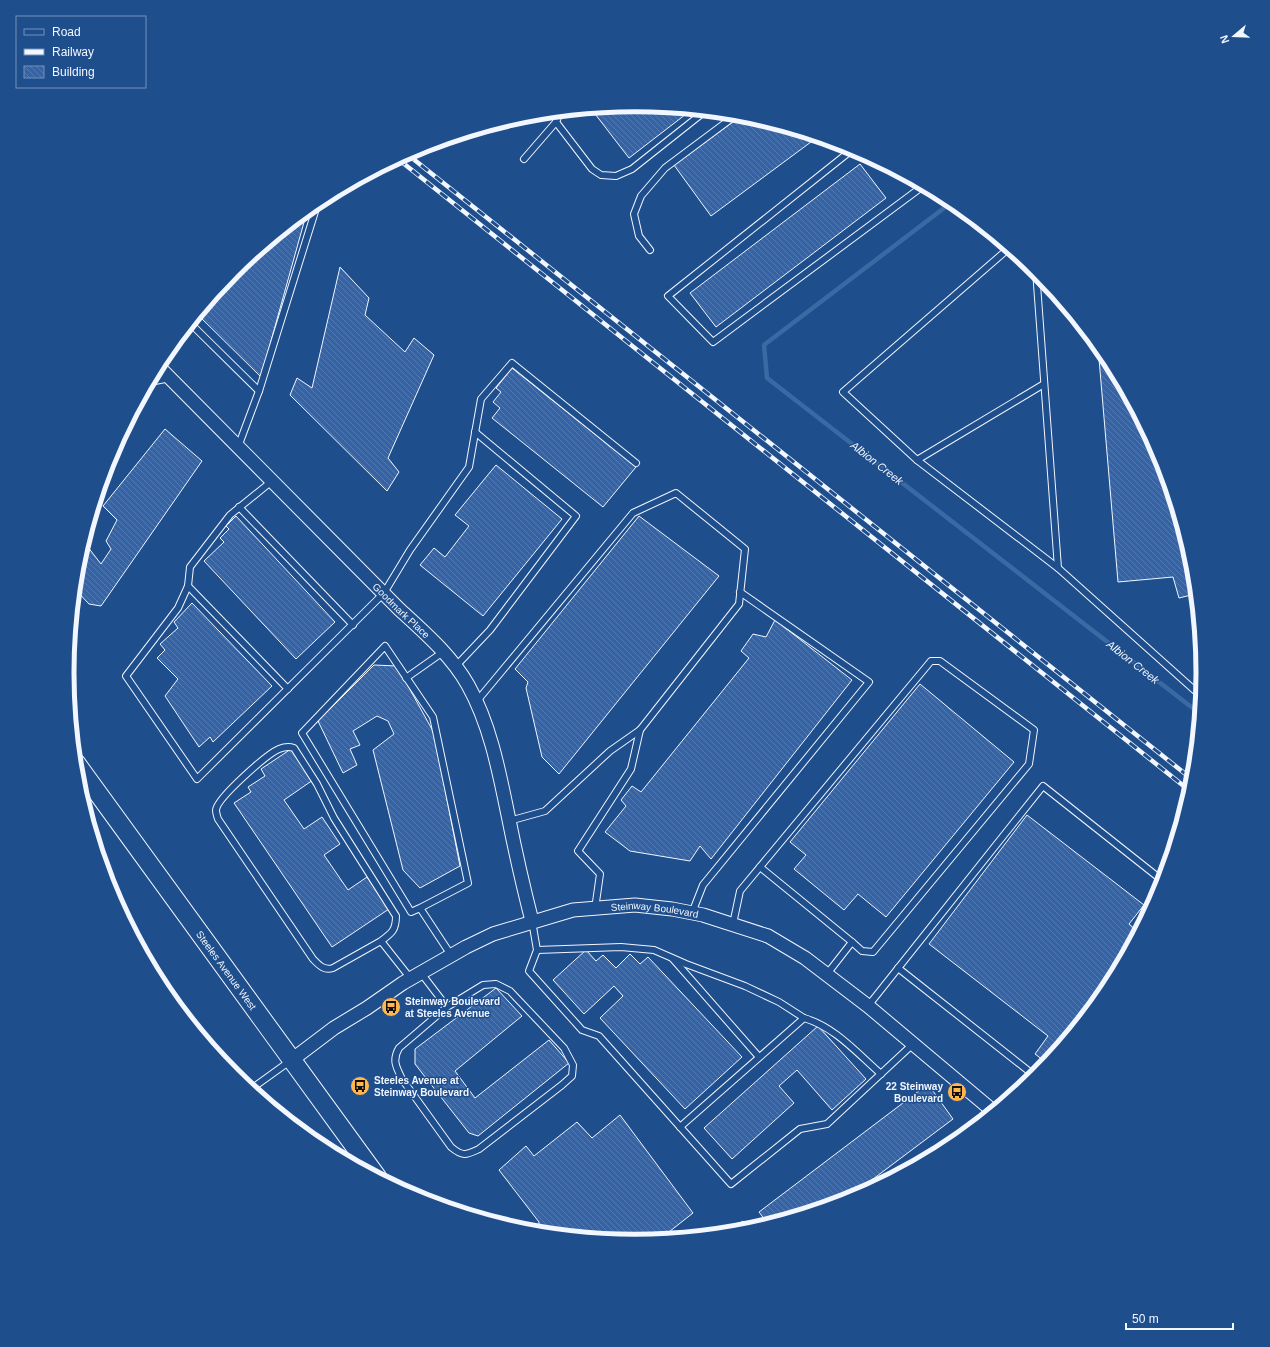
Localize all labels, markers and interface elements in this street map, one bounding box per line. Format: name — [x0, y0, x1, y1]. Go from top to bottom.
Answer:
legend — [16, 16, 146, 88]
north arrow — [1214, 16, 1254, 56]
text: Road — [52, 25, 81, 39]
text: N — [1218, 33, 1232, 45]
text: Railway — [52, 45, 94, 59]
text: Building — [52, 65, 95, 79]
water label: Albion Creek — [848, 438, 906, 487]
street label: Goodmark Place — [371, 581, 432, 640]
water label: Albion Creek — [1104, 637, 1162, 686]
street label: Steinway Boulevard — [610, 899, 699, 920]
street label: Steeles Avenue West — [194, 929, 259, 1012]
bus stop icon: Steinway Boulevard at Steeles Avenue — [380, 996, 402, 1018]
place label: Steinway Boulevard at Steeles Avenue — [405, 996, 500, 1019]
bus stop icon: Steeles Avenue at Steinway Boulevard — [349, 1075, 371, 1097]
place label: Steeles Avenue at Steinway Boulevard — [374, 1075, 469, 1098]
place label: 22 Steinway Boulevard — [886, 1081, 943, 1104]
bus stop icon: 22 Steinway Boulevard — [946, 1081, 968, 1103]
scale bar — [1126, 1305, 1233, 1331]
text: 50 m — [1132, 1312, 1159, 1326]

